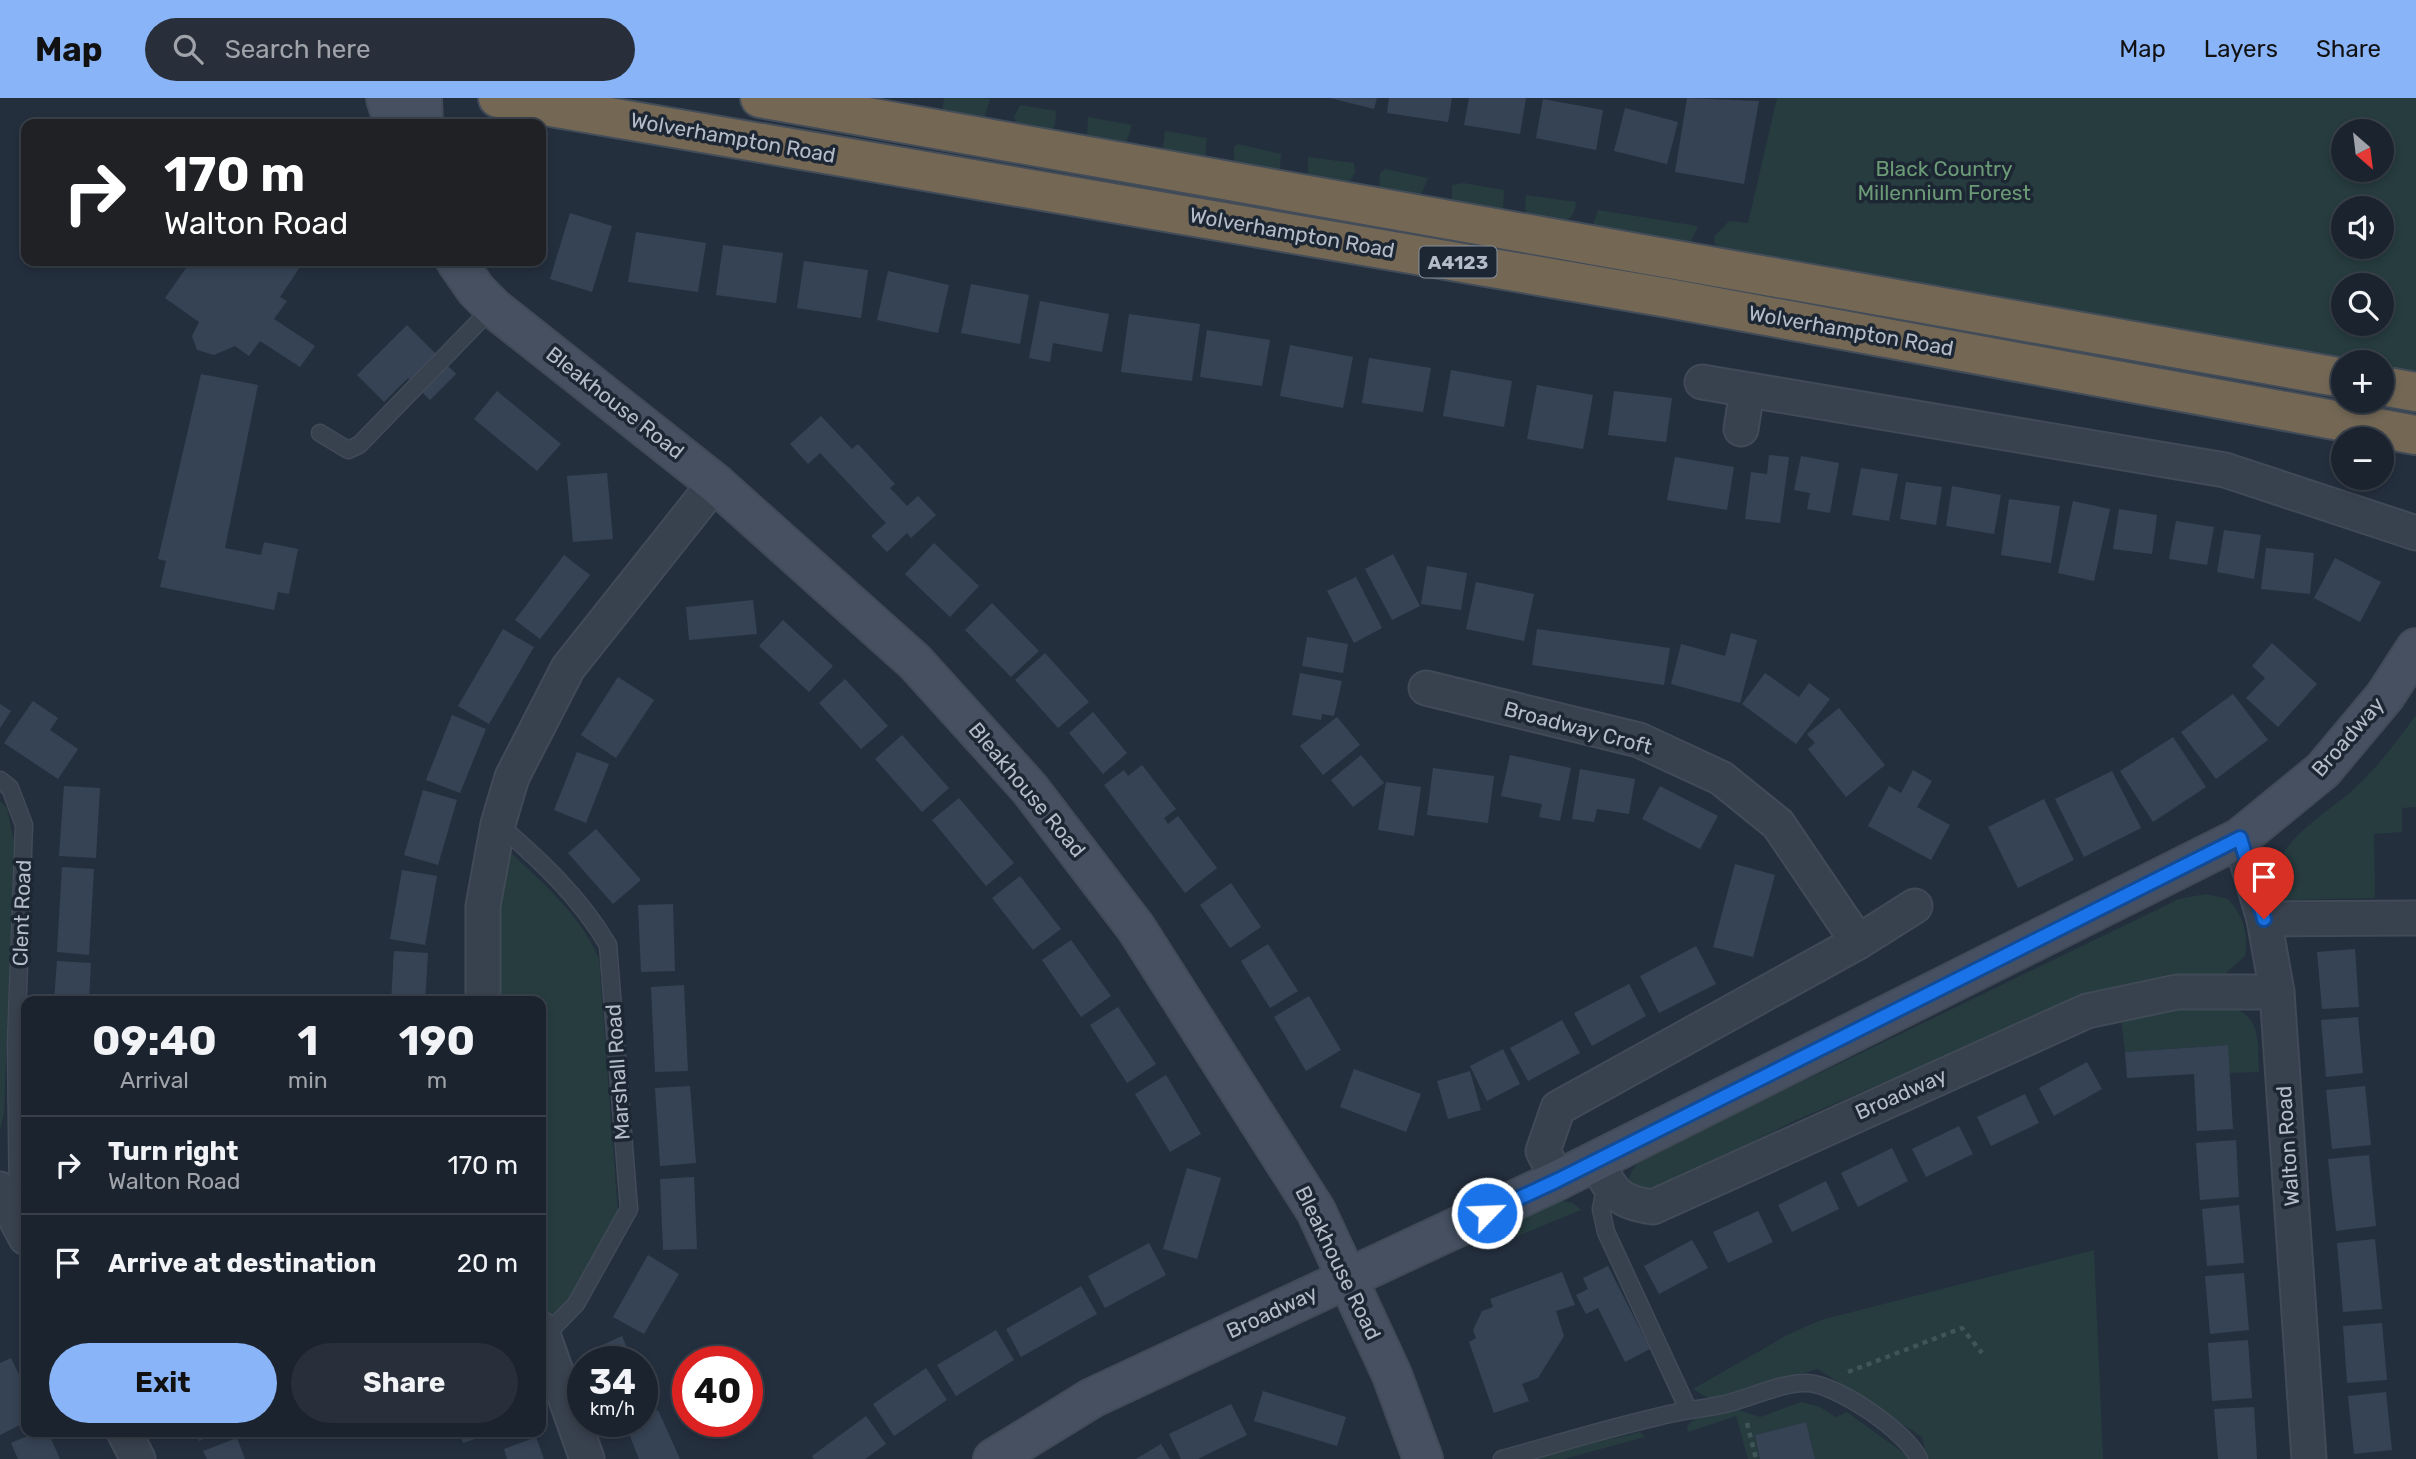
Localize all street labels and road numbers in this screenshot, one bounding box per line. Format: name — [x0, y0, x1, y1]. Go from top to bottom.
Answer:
street label: Wolverhampton Road — [629, 107, 838, 168]
street label: Wolverhampton Road — [1188, 202, 1397, 263]
road number: A4123 — [1420, 246, 1496, 278]
street label: Wolverhampton Road — [1747, 300, 1956, 361]
street label: Bleakhouse Road — [541, 341, 689, 464]
street label: Broadway — [2306, 691, 2389, 782]
street label: Broadway Croft — [1501, 696, 1655, 759]
street label: Bleakhouse Road — [964, 717, 1091, 862]
street label: Clent Road — [7, 859, 36, 967]
street label: Marshall Road — [600, 1003, 635, 1141]
street label: Broadway — [1851, 1062, 1951, 1125]
street label: Walton Road — [2271, 1085, 2304, 1207]
street label: Bleakhouse Road — [1290, 1182, 1387, 1344]
street label: Broadway — [1222, 1279, 1322, 1343]

